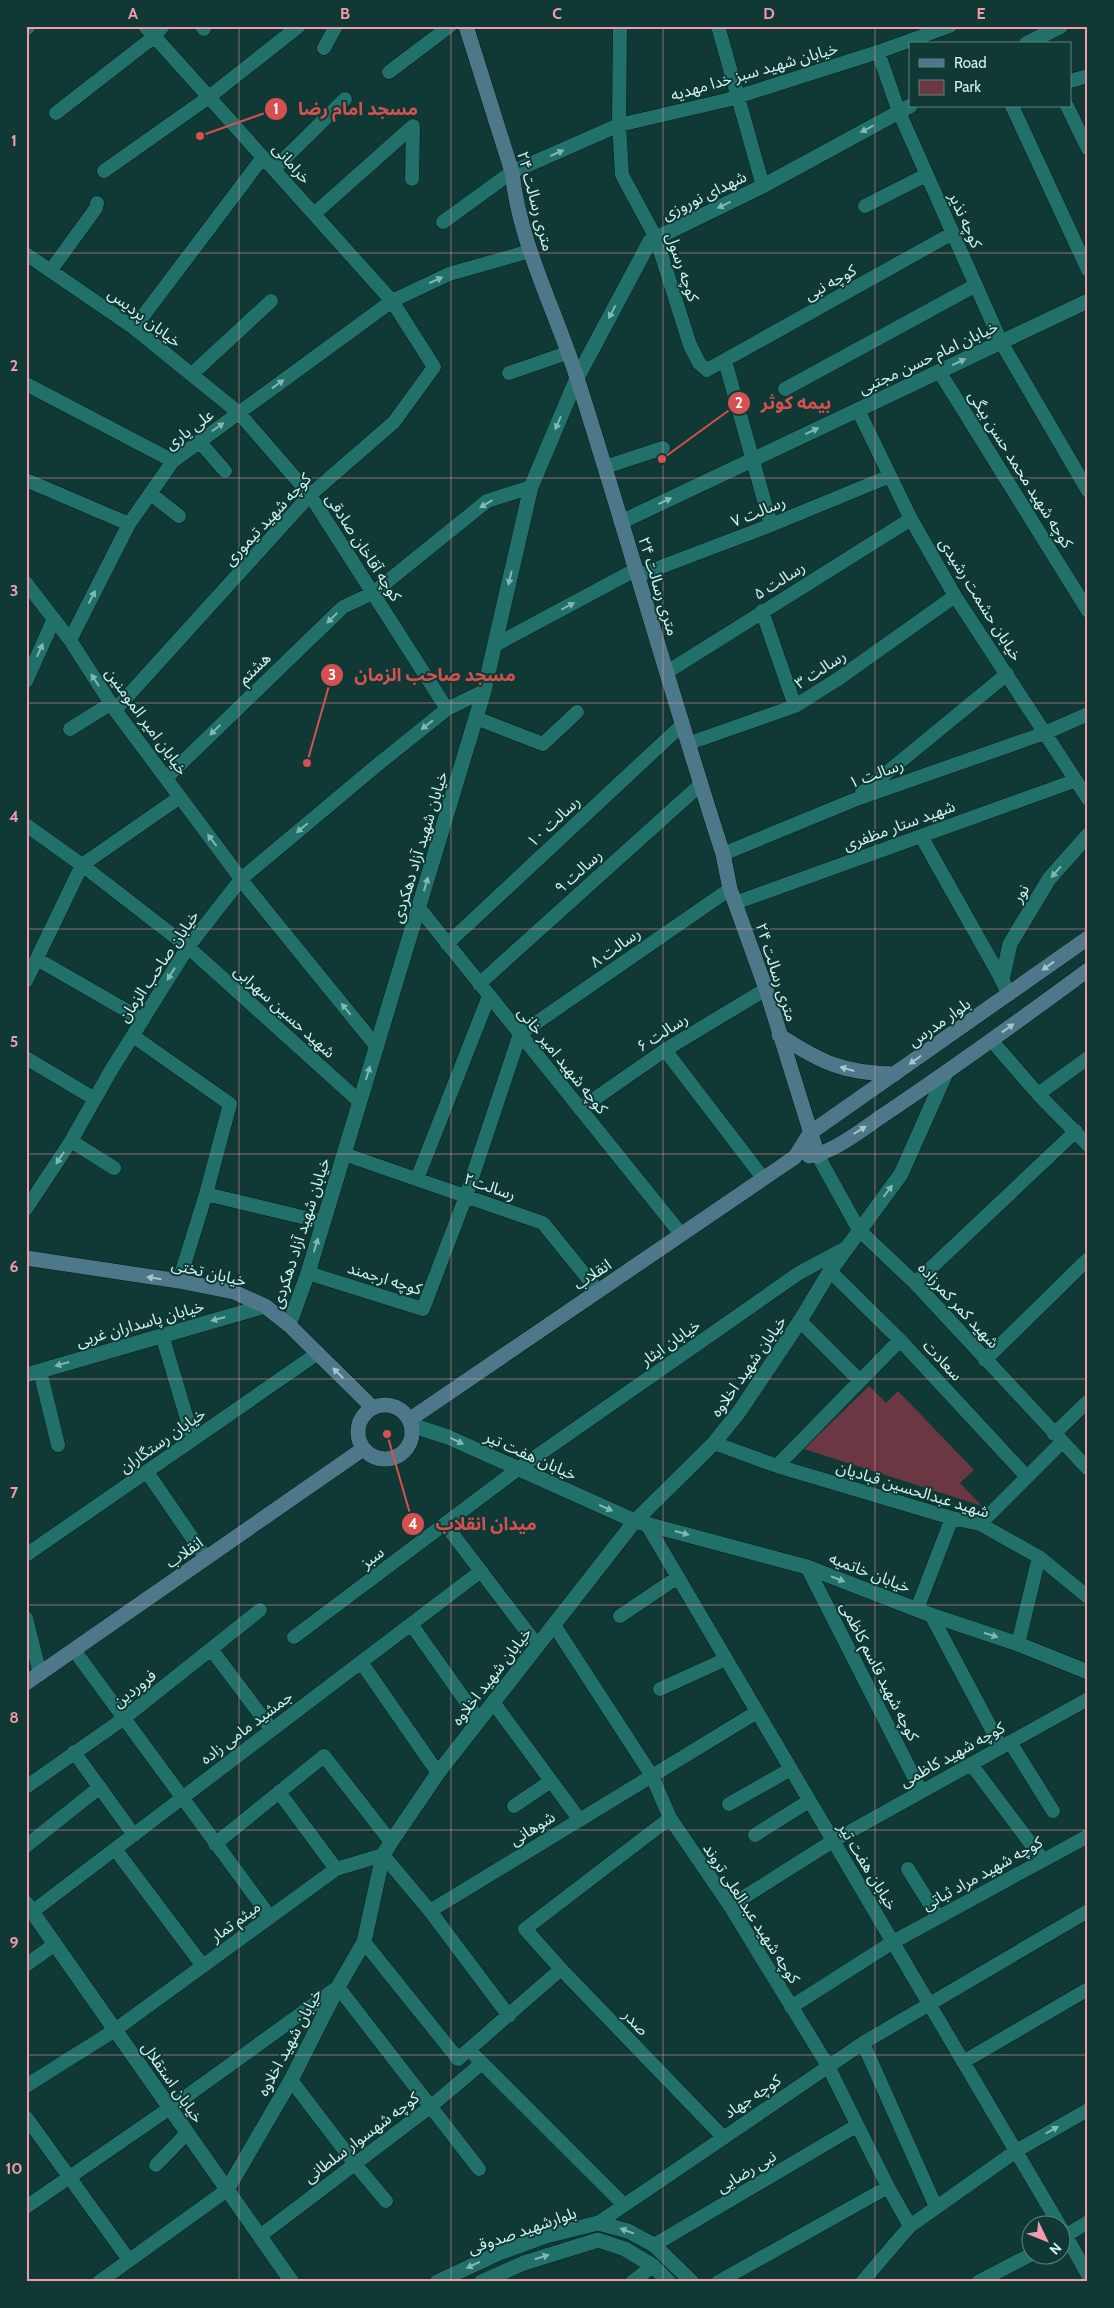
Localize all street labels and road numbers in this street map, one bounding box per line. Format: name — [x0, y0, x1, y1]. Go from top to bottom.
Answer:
street label: خیابان شهید سبز خدا مهدیه — [668, 38, 840, 104]
street label: خرامانی — [268, 139, 315, 188]
street label: ۲۴ متری رسالت — [513, 149, 558, 253]
street label: شهدای نوروزی — [659, 167, 750, 224]
street label: کوچه نذیر — [944, 189, 986, 252]
street label: کوچه رسول — [661, 230, 703, 305]
street label: کوچه نبی — [801, 260, 860, 305]
street label: خیابان پردیس — [104, 284, 185, 352]
street label: خیابان امام حسن مجتبی — [855, 317, 1002, 401]
street label: کوچه شهید محمد حسن بیگی — [963, 387, 1077, 552]
street label: علی یاری — [161, 405, 217, 454]
street label: کوچه شهید تیموری — [220, 469, 316, 570]
street label: کوچه آقاخان صادقی — [321, 490, 406, 606]
street label: رسالت ۷ — [728, 492, 788, 531]
street label: ۲۴ متری رسالت — [634, 534, 683, 638]
street label: خیابان حشمت رشیدی — [935, 534, 1026, 664]
street label: رسالت ۵ — [750, 557, 808, 604]
street label: رسالت ۳ — [791, 646, 849, 693]
street label: هشتم — [234, 648, 277, 690]
street label: خیابان امیر المومنین — [101, 664, 192, 779]
street label: رسالت ۱ — [846, 755, 906, 792]
street label: خیابان شهید آزاد دهکردی — [387, 769, 452, 925]
street label: رسالت ۱۰ — [523, 792, 584, 851]
street label: شهید ستار مظفری — [841, 796, 958, 855]
street label: رسالت ۹ — [551, 845, 606, 898]
street label: نور — [1007, 881, 1033, 907]
street label: خیابان صاحب الزمان — [114, 907, 203, 1026]
street label: ۲۴ متری رسالت — [752, 920, 801, 1024]
street label: رسالت ۸ — [586, 923, 644, 972]
street label: شهید حسین سهرابی — [230, 961, 339, 1062]
street label: بلوار مدرس — [905, 994, 974, 1051]
street label: کوچه شهید امیر خانی — [513, 1003, 612, 1119]
street label: رسالت ۶ — [633, 1009, 691, 1056]
street label: خیابان شهید آزاد دهکردی — [267, 1155, 334, 1311]
street label: رسالت۲ — [461, 1169, 518, 1204]
street label: خیابان تختی — [170, 1255, 248, 1290]
street label: انقلاب — [570, 1255, 615, 1294]
street label: کوچه ارجمند — [345, 1258, 425, 1300]
street label: شهید کمر کمرزاده — [914, 1259, 1003, 1352]
street label: خیابان پاسداران غربی — [74, 1296, 206, 1352]
street label: خیابان شهید اخلاوه — [707, 1312, 790, 1420]
street label: خیابان ایثار — [636, 1315, 704, 1370]
street label: سعادت — [919, 1336, 966, 1385]
street label: خیابان رستگاران — [116, 1404, 209, 1477]
street label: خیابان هفت تیر — [481, 1426, 580, 1484]
street label: شهید عبدالحسین قبادیان — [834, 1457, 992, 1522]
street label: انقلاب — [162, 1533, 207, 1572]
street label: سبز — [356, 1542, 388, 1573]
street label: خیابان خاتمیه — [827, 1548, 913, 1597]
street label: کوچه شهید قاسم کاظمی — [834, 1598, 923, 1746]
street label: خیابان شهید اخلاوه — [447, 1624, 535, 1729]
street label: فروردین — [109, 1665, 160, 1711]
street label: جمشید مامی زاده — [196, 1687, 296, 1768]
street label: کوچه شهید کاظمی — [897, 1718, 1009, 1792]
street label: شوهانی — [506, 1807, 559, 1850]
street label: خیابان هفت تیر — [833, 1818, 901, 1914]
street label: کوچه شهید مراد ثباتی — [919, 1832, 1047, 1915]
street label: کوچه شهید عبدالعلی تروند — [698, 1840, 804, 1988]
street label: میثم تمار — [206, 1897, 266, 1949]
street label: خیابان شهید اخلاوه — [253, 1985, 326, 2099]
street label: صدر — [618, 2005, 652, 2039]
street label: خیابان استقلال — [137, 2038, 207, 2127]
street label: کوچه جهاد — [720, 2070, 785, 2123]
street label: کوچه شهسوار سلطانی — [300, 2088, 424, 2188]
street label: نبی رضایی — [713, 2146, 780, 2197]
street label: بلوارشهید صدوقی — [465, 2203, 579, 2258]

